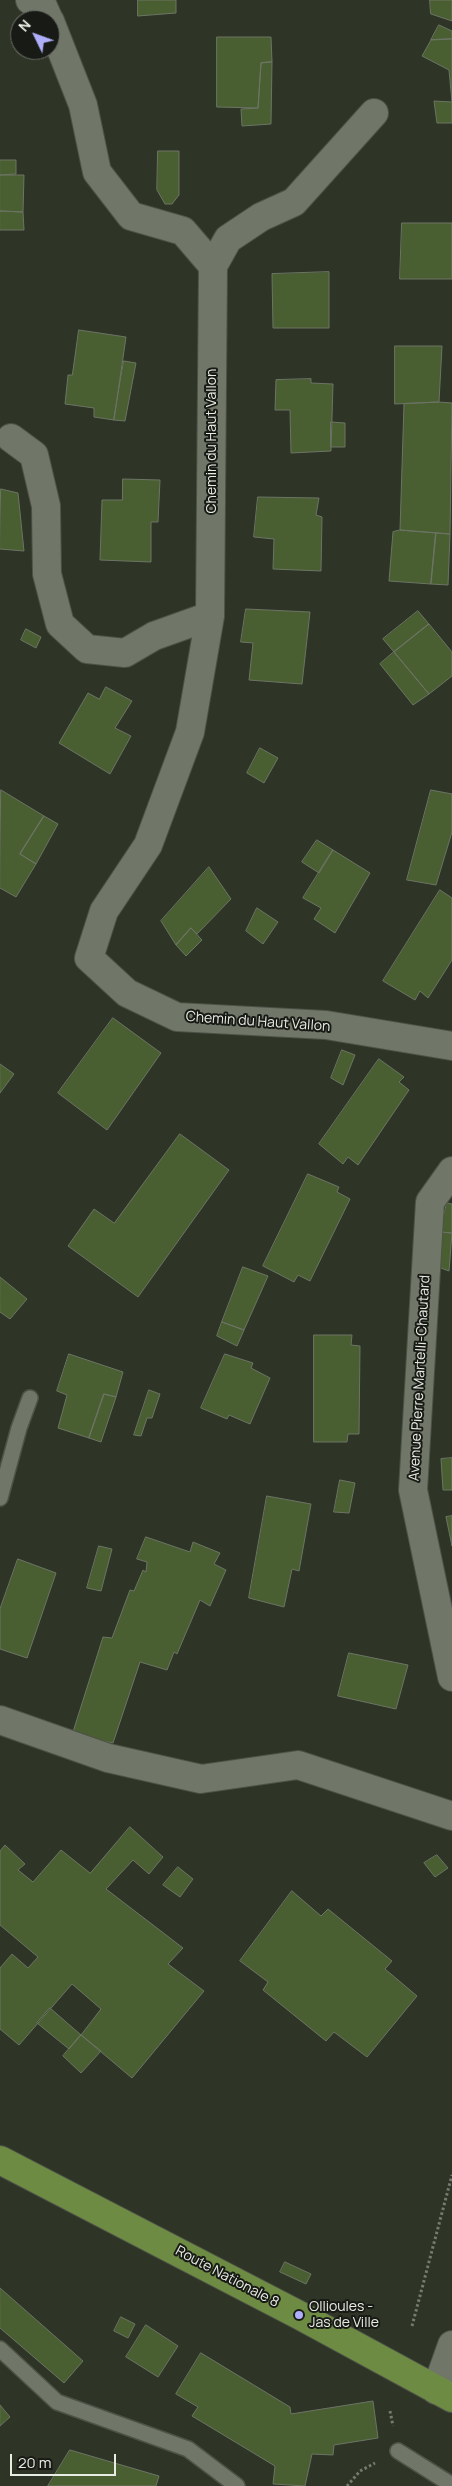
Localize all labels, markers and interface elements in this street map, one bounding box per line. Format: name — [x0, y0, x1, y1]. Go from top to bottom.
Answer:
north arrow — [10, 10, 60, 60]
text: N — [14, 15, 35, 35]
street label: Chemin du Haut Vallon — [204, 369, 220, 513]
street label: Chemin du Haut Vallon — [185, 1009, 331, 1035]
street label: Avenue Pierre Martelli-Chautard — [406, 1275, 434, 1481]
street label: Route Nationale 8 — [172, 2243, 282, 2311]
place label: Ollioules - Jas de Ville — [309, 2299, 379, 2332]
marker: Ollioules - Jas de Ville — [293, 2309, 305, 2321]
scale bar — [12, 2444, 119, 2476]
text: 20 m — [18, 2452, 51, 2473]

